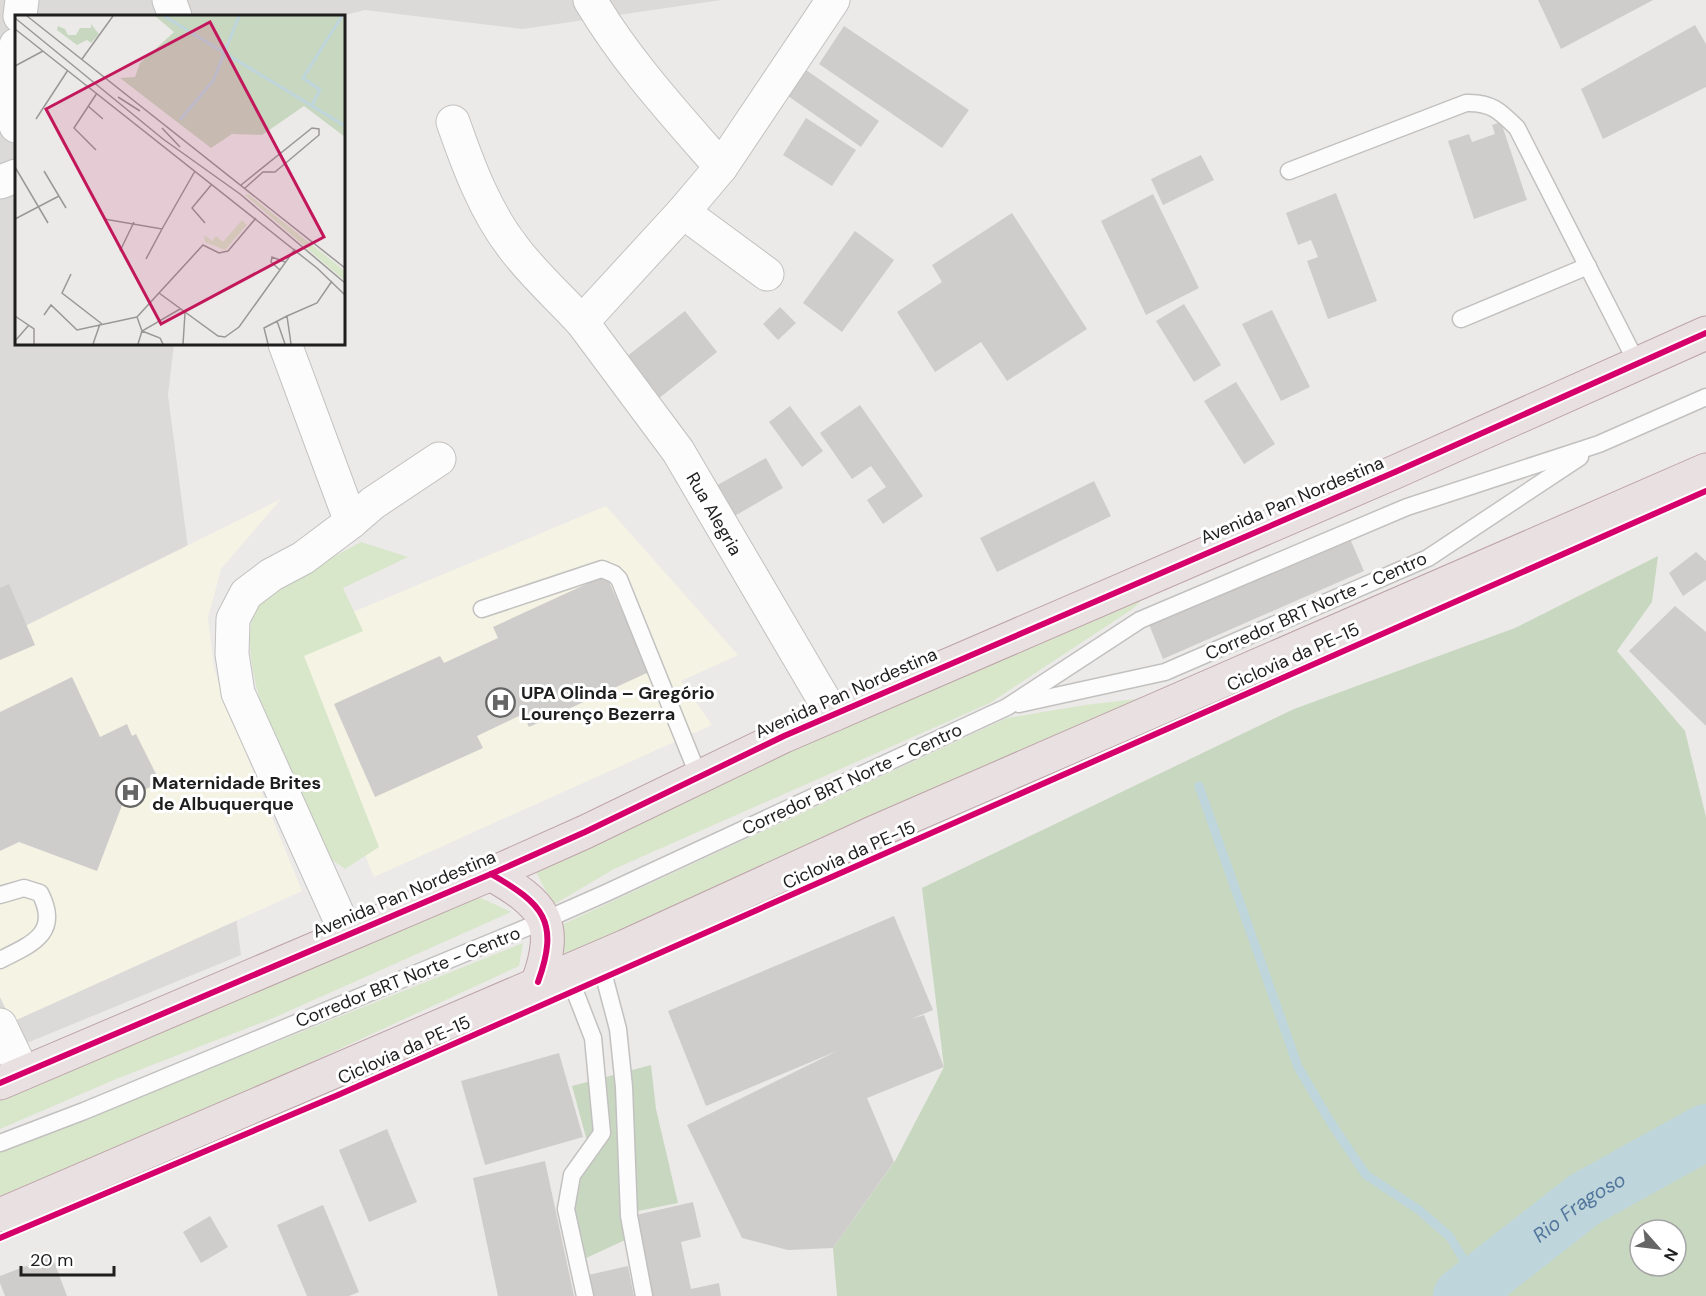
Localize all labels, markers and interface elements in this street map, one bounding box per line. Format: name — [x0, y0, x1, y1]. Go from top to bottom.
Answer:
inset map — [15, 15, 345, 345]
street label: Avenida Pan Nordestina — [1197, 450, 1387, 550]
street label: Rua Alegria — [680, 468, 748, 560]
street label: Corredor BRT Norte - Centro — [1201, 546, 1431, 666]
street label: Ciclovia da PE-15 — [1223, 617, 1363, 697]
street label: Avenida Pan Nordestina — [751, 642, 941, 744]
place label: UPA Olinda – Gregório Lourenço Bezerra — [521, 681, 715, 726]
hospital icon: UPA Olinda – Gregório Lourenço Bezerra — [484, 687, 516, 719]
street label: Corredor BRT Norte - Centro — [738, 717, 966, 841]
place label: Maternidade Brites de Albuquerque — [152, 771, 321, 816]
hospital icon: Maternidade Brites de Albuquerque — [115, 777, 147, 809]
street label: Ciclovia da PE-15 — [779, 815, 919, 895]
street label: Avenida Pan Nordestina — [309, 844, 499, 944]
street label: Corredor BRT Norte - Centro — [292, 921, 524, 1033]
street label: Ciclovia da PE-15 — [334, 1010, 474, 1090]
water label: Rio Fragoso — [1527, 1166, 1630, 1248]
north arrow — [1628, 1218, 1688, 1278]
scale bar — [21, 1239, 114, 1277]
text: N — [1659, 1245, 1683, 1265]
text: 20 m — [30, 1248, 73, 1272]

